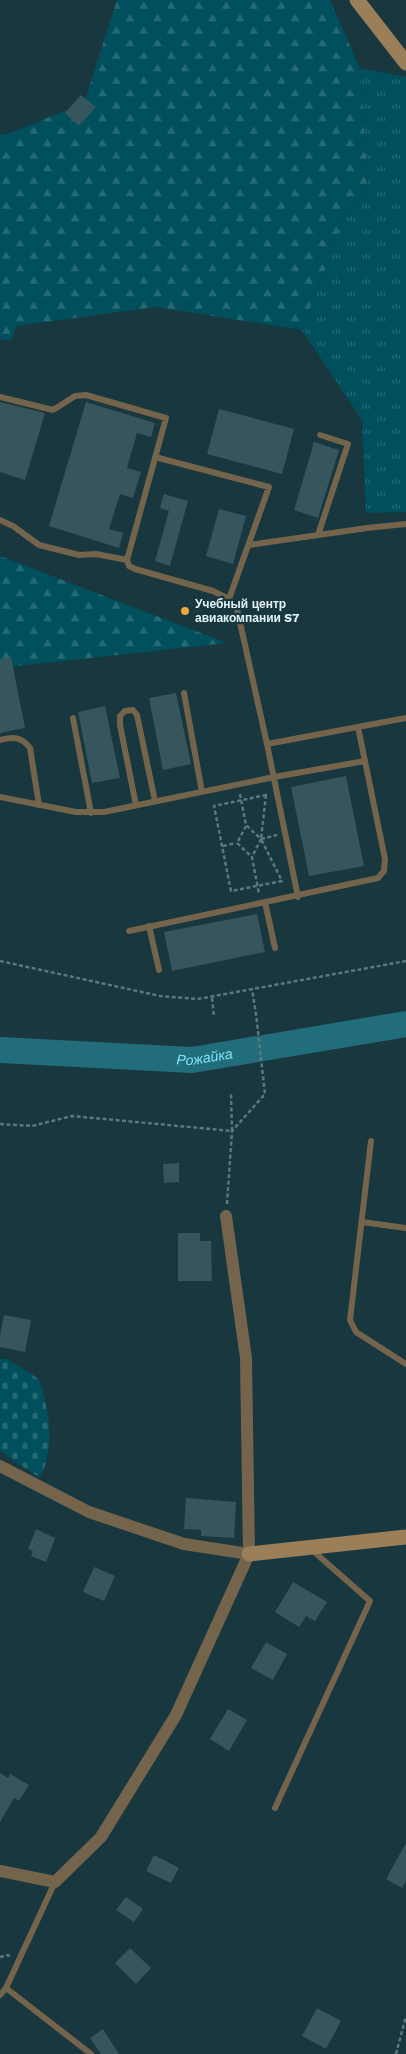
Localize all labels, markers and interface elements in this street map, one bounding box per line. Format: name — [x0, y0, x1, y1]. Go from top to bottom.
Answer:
place label: Учебный центр авиакомпании S7 — [195, 597, 299, 625]
marker: Учебный центр авиакомпании S7 — [179, 605, 191, 617]
water label: Рожайка — [176, 1045, 234, 1068]

